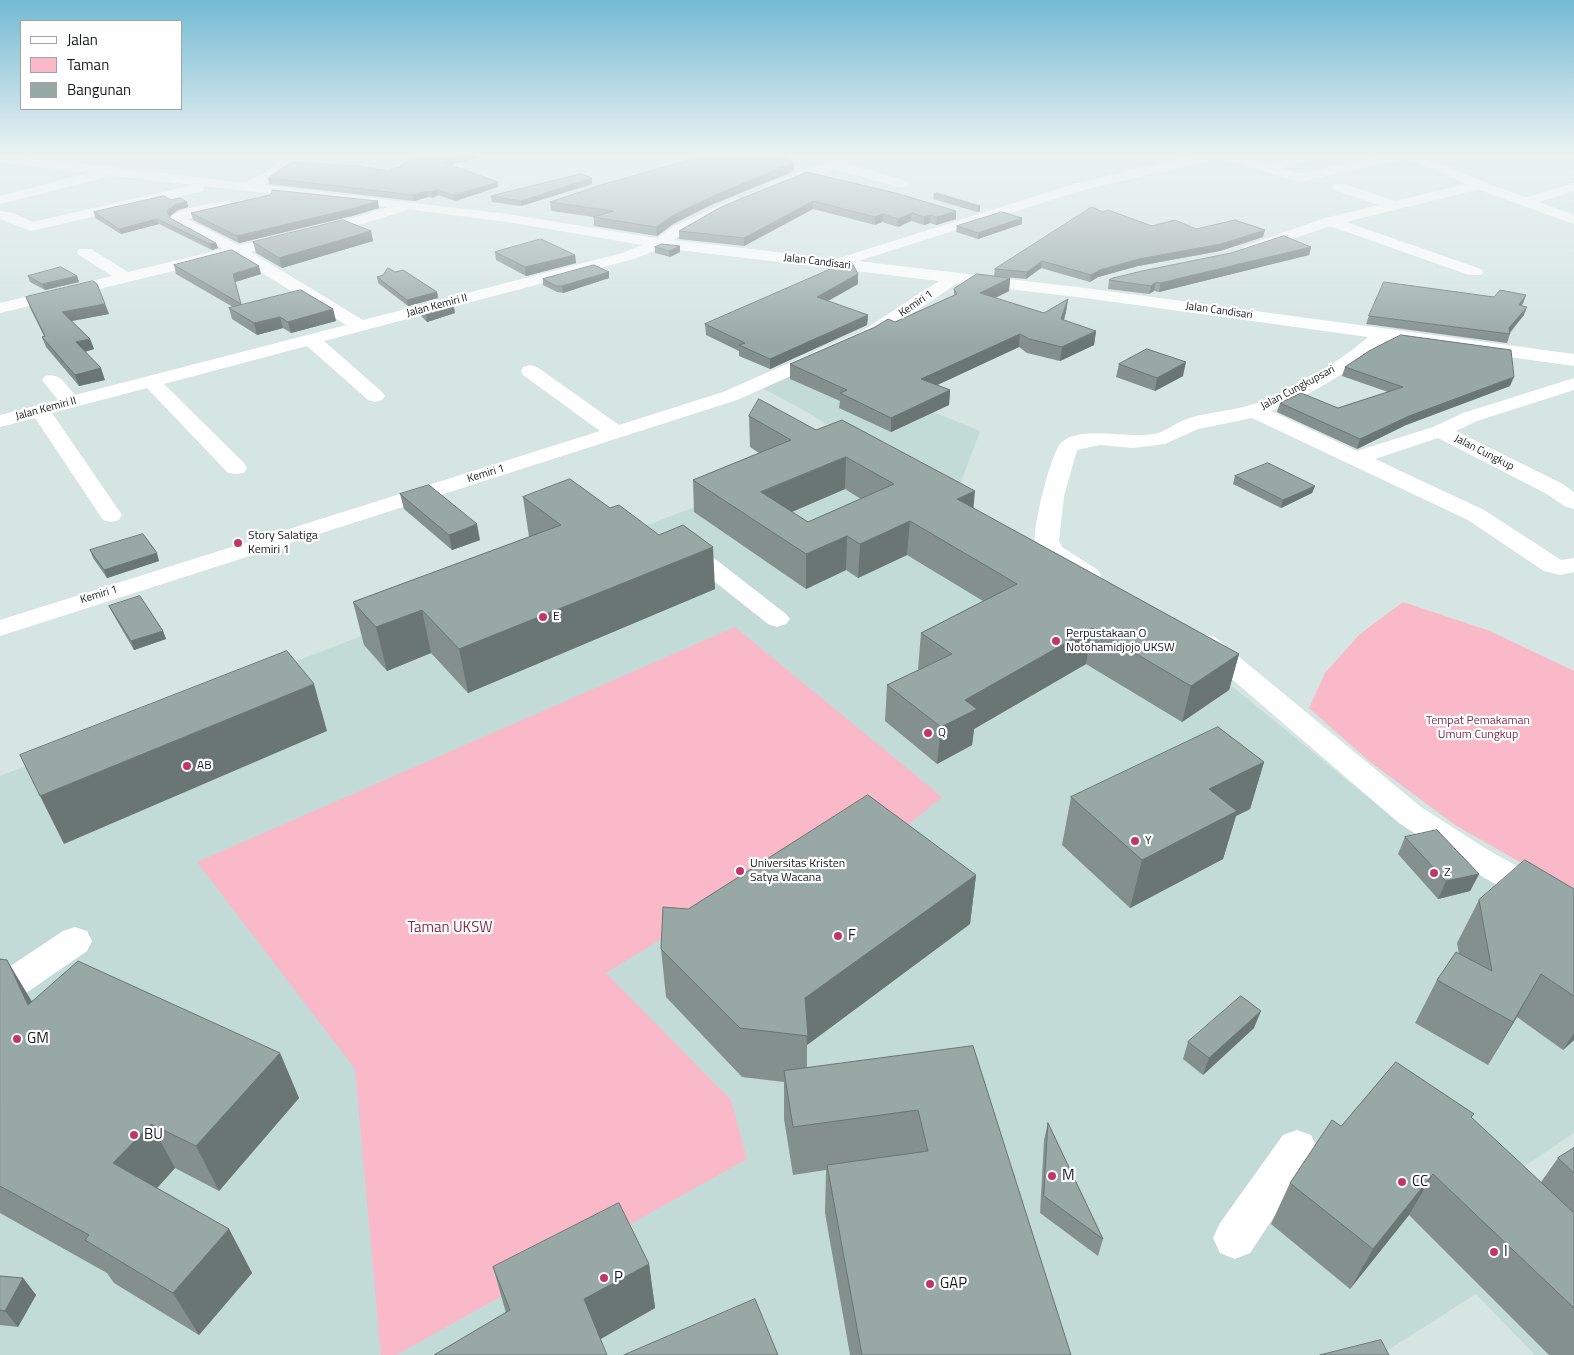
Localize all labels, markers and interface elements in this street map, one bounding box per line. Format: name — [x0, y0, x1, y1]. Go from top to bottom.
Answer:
legend — [20, 20, 182, 110]
text: Jalan — [67, 28, 98, 51]
text: Taman — [67, 53, 109, 76]
text: Bangunan — [67, 78, 131, 101]
street label: Jalan Candisari — [783, 251, 851, 273]
street label: Kemiri 1 — [897, 288, 935, 320]
street label: Jalan Kemiri II — [405, 292, 469, 320]
street label: Jalan Candisari — [1185, 300, 1253, 322]
street label: Jalan Cungkupsari — [1259, 363, 1337, 413]
street label: Jalan Kemiri II — [14, 395, 78, 423]
street label: Jalan Cungkup — [1452, 432, 1516, 474]
street label: Kemiri 1 — [466, 462, 506, 486]
place label: Story Salatiga Kemiri 1 — [248, 529, 318, 557]
marker: Story Salatiga Kemiri 1 — [232, 537, 244, 549]
street label: Kemiri 1 — [79, 583, 119, 607]
place label: E — [553, 610, 560, 624]
marker: E — [537, 611, 549, 623]
place label: Perpustakaan O Notohamidjojo UKSW — [1066, 627, 1175, 655]
marker: Perpustakaan O Notohamidjojo UKSW — [1050, 635, 1062, 647]
park label: Tempat Pemakaman Umum Cungkup — [1426, 714, 1530, 742]
place label: Q — [938, 726, 946, 740]
marker: Q — [922, 727, 934, 739]
place label: AB — [197, 759, 212, 773]
marker: AB — [181, 760, 193, 772]
place label: Y — [1145, 834, 1151, 848]
marker: Y — [1129, 835, 1141, 847]
place label: Universitas Kristen Satya Wacana — [750, 857, 845, 885]
marker: Universitas Kristen Satya Wacana — [734, 865, 746, 877]
place label: Z — [1444, 866, 1450, 880]
marker: Z — [1428, 867, 1440, 879]
park label: Taman UKSW — [407, 919, 493, 937]
place label: F — [848, 927, 856, 945]
marker: F — [832, 930, 844, 942]
place label: GM — [27, 1030, 49, 1048]
marker: GM — [11, 1033, 23, 1045]
place label: BU — [144, 1126, 163, 1144]
marker: BU — [128, 1129, 140, 1141]
place label: M — [1062, 1167, 1075, 1185]
marker: M — [1046, 1170, 1058, 1182]
place label: CC — [1412, 1173, 1428, 1191]
marker: CC — [1396, 1176, 1408, 1188]
place label: I — [1504, 1243, 1508, 1261]
marker: I — [1488, 1246, 1500, 1258]
place label: P — [614, 1269, 623, 1287]
marker: P — [598, 1272, 610, 1284]
place label: GAP — [940, 1275, 967, 1293]
marker: GAP — [924, 1278, 936, 1290]

